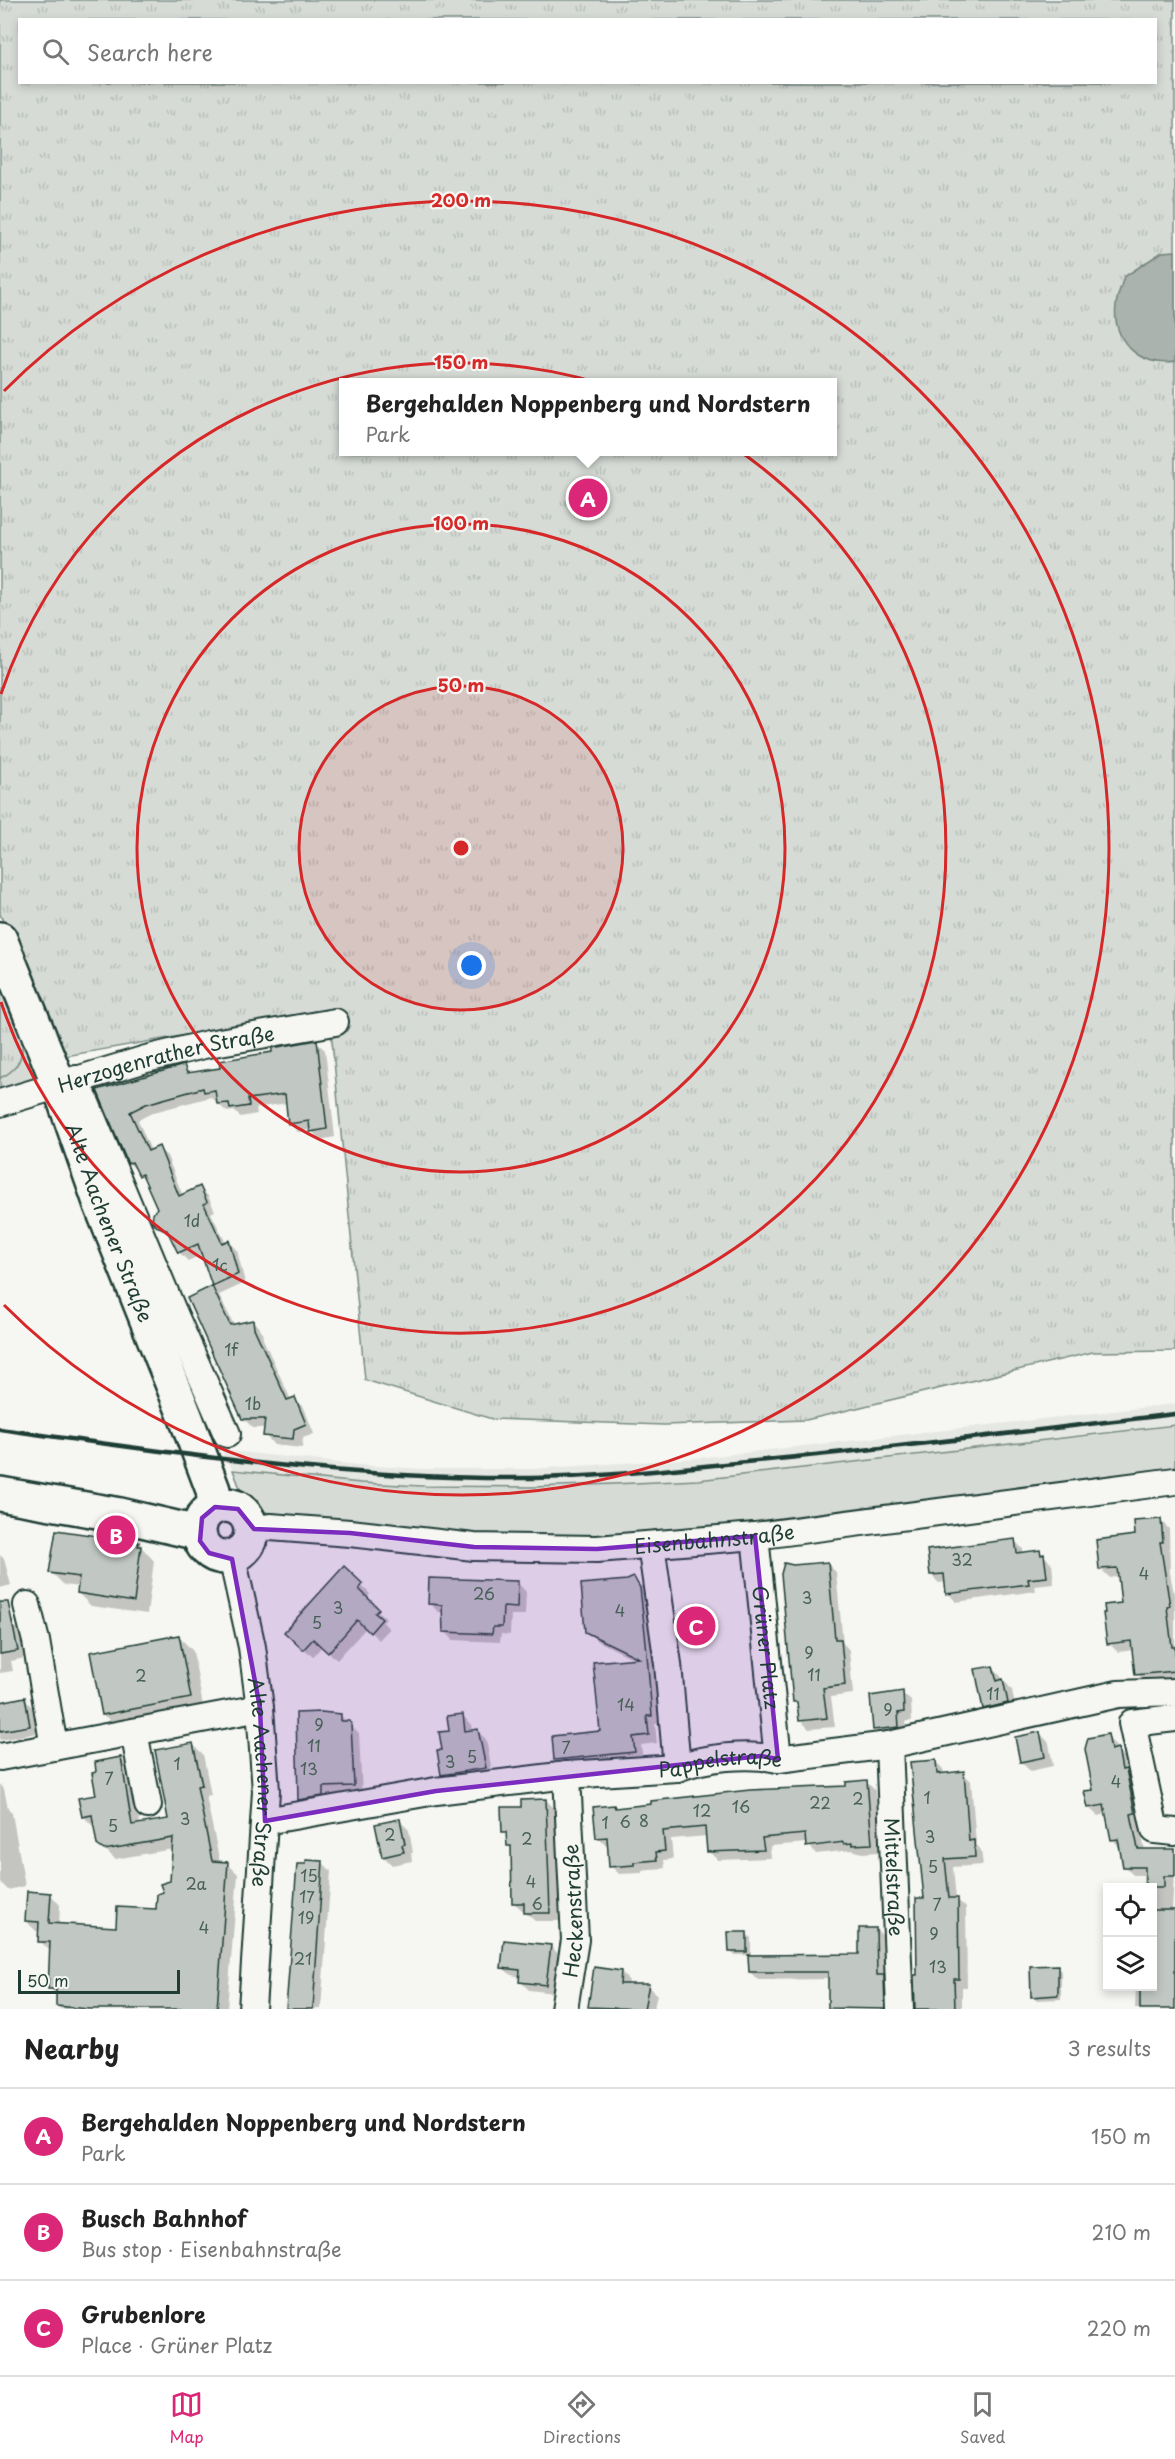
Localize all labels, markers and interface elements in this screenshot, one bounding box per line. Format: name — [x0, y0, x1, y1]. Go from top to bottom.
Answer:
search box — [18, 18, 1157, 84]
icon: search — [39, 35, 72, 68]
text: Search here — [87, 35, 213, 68]
text: 200 m — [431, 186, 491, 213]
text: 150 m — [434, 348, 488, 375]
popup — [339, 378, 837, 456]
text: Bergehalden Noppenberg und Nordstern — [366, 386, 810, 419]
text: Park — [366, 419, 410, 449]
pin: A — [568, 476, 608, 520]
text: 100 m — [433, 509, 489, 536]
text: 50 m — [438, 671, 484, 698]
centre of rings — [451, 838, 471, 858]
your location — [457, 951, 486, 980]
street label: Herzogenrather Straße — [54, 1018, 277, 1100]
street label: Alte Aachener Straße — [58, 1119, 161, 1326]
house number: 1d — [184, 1208, 200, 1232]
house number: 1c — [212, 1252, 228, 1276]
house number: 1f — [224, 1337, 239, 1361]
house number: 1b — [245, 1391, 261, 1415]
pin: B — [96, 1512, 136, 1558]
street label: Eisenbahnstraße — [633, 1516, 796, 1561]
house number: 32 — [951, 1547, 973, 1571]
house number: 4 — [1139, 1561, 1149, 1585]
house number: 26 — [473, 1581, 495, 1605]
street label: Grüner Platz — [745, 1584, 788, 1711]
house number: 3 — [802, 1585, 812, 1609]
house number: 3 — [333, 1595, 343, 1619]
house number: 4 — [615, 1598, 625, 1622]
pin: C — [676, 1604, 716, 1648]
house number: 5 — [312, 1610, 322, 1634]
house number: 9 — [804, 1640, 814, 1664]
house number: 11 — [807, 1662, 821, 1686]
house number: 2 — [135, 1663, 147, 1687]
street label: Alte Aachener Straße — [241, 1675, 281, 1888]
house number: 11 — [986, 1681, 1000, 1705]
house number: 14 — [617, 1692, 635, 1716]
house number: 9 — [883, 1697, 893, 1721]
house number: 9 — [314, 1712, 324, 1736]
house number: 11 — [307, 1733, 321, 1757]
house number: 7 — [561, 1735, 571, 1759]
street label: Pappelstraße — [657, 1741, 785, 1784]
house number: 5 — [467, 1744, 477, 1768]
house number: 3 — [445, 1749, 455, 1773]
house number: 1 — [173, 1751, 181, 1775]
house number: 13 — [300, 1756, 318, 1780]
house number: 7 — [104, 1766, 114, 1790]
house number: 4 — [1111, 1769, 1121, 1793]
house number: 1 — [923, 1785, 931, 1809]
house number: 2 — [852, 1786, 864, 1810]
house number: 22 — [809, 1790, 831, 1814]
house number: 16 — [732, 1794, 750, 1818]
house number: 12 — [693, 1798, 711, 1822]
house number: 3 — [180, 1806, 190, 1830]
house number: 8 — [639, 1808, 649, 1832]
house number: 6 — [619, 1809, 631, 1833]
house number: 1 — [601, 1810, 609, 1834]
house number: 5 — [108, 1813, 118, 1837]
street label: Mittelstraße — [877, 1817, 912, 1937]
house number: 2 — [384, 1822, 396, 1846]
house number: 3 — [925, 1824, 935, 1848]
house number: 2 — [521, 1826, 533, 1850]
street label: Heckenstraße — [554, 1843, 590, 1980]
house number: 5 — [928, 1854, 938, 1878]
house number: 15 — [300, 1863, 318, 1887]
house number: 4 — [526, 1869, 536, 1893]
house number: 2a — [186, 1871, 207, 1895]
map controls — [1103, 1883, 1157, 1991]
button: locate — [1103, 1883, 1157, 1937]
house number: 17 — [299, 1884, 315, 1908]
house number: 6 — [531, 1891, 543, 1915]
house number: 7 — [932, 1892, 942, 1916]
house number: 19 — [298, 1905, 314, 1929]
house number: 4 — [199, 1915, 209, 1939]
house number: 9 — [929, 1921, 939, 1945]
button: layers — [1103, 1937, 1157, 1991]
house number: 21 — [294, 1946, 312, 1970]
house number: 13 — [929, 1954, 947, 1978]
scale bar — [18, 1967, 180, 1994]
text: 50 m — [27, 1968, 68, 1992]
text: Nearby — [24, 2029, 119, 2068]
text: 3 results — [1068, 2033, 1151, 2063]
text: Bergehalden Noppenberg und Nordstern — [81, 2105, 526, 2138]
text: A — [36, 2121, 51, 2151]
text: 150 m — [1091, 2121, 1151, 2151]
text: Park — [81, 2138, 126, 2168]
text: Busch Bahnhof — [81, 2201, 247, 2234]
text: B — [37, 2217, 50, 2247]
text: 210 m — [1092, 2217, 1151, 2247]
text: Bus stop · Eisenbahnstraße — [81, 2234, 342, 2264]
text: Grubenlore — [81, 2297, 206, 2330]
text: C — [36, 2313, 51, 2343]
text: 220 m — [1087, 2313, 1151, 2343]
text: Place · Grüner Platz — [81, 2330, 272, 2360]
tab: Map — [170, 2388, 204, 2448]
tab: Directions — [543, 2388, 621, 2448]
tab: Saved — [960, 2388, 1005, 2448]

